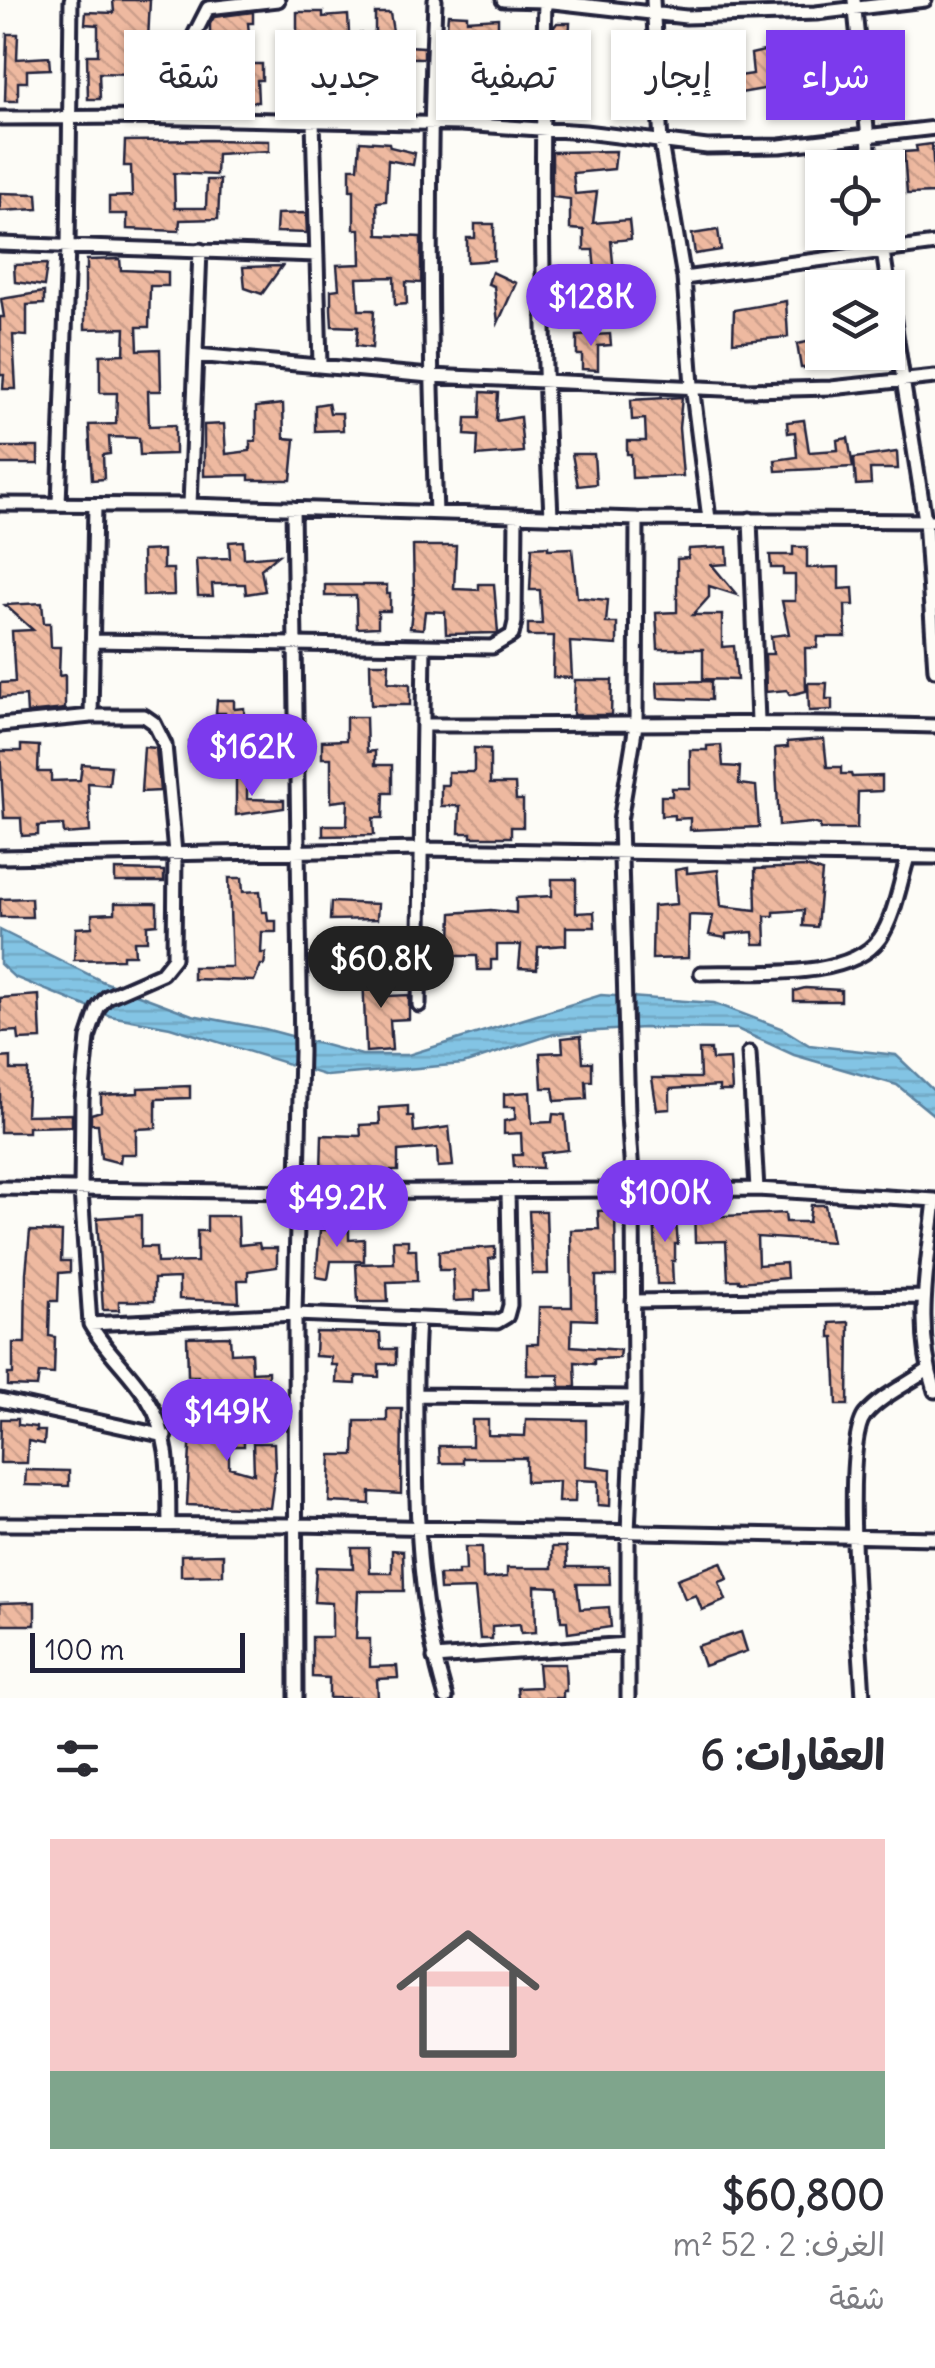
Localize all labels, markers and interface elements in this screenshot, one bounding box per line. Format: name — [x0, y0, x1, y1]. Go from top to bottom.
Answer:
chip: شقة — [124, 30, 255, 120]
chip: جديد — [275, 30, 416, 120]
chip: تصفية — [436, 30, 591, 120]
chip: إيجار — [611, 30, 746, 120]
chip: شراء — [766, 30, 905, 120]
map controls — [805, 150, 905, 370]
button: locate — [805, 150, 905, 250]
pin: $128K — [521, 264, 661, 349]
button: layers — [805, 270, 905, 370]
text: $128K — [548, 276, 634, 317]
pin: $162K — [182, 714, 322, 799]
text: $162K — [209, 726, 295, 767]
pin: $60.8K — [300, 926, 462, 1011]
text: $60.8K — [330, 938, 432, 979]
pin: $100K — [595, 1160, 735, 1245]
pin: $49.2K — [256, 1165, 418, 1250]
text: $100K — [619, 1172, 711, 1213]
text: $49.2K — [288, 1177, 386, 1218]
pin: $149K — [157, 1379, 297, 1464]
text: $149K — [184, 1391, 270, 1432]
scale bar — [30, 1628, 245, 1672]
text: 100 m — [45, 1632, 124, 1668]
text: العقارات: 6 — [701, 1729, 885, 1781]
icon: filters — [50, 1731, 105, 1786]
icon: home — [378, 1904, 558, 2084]
text: $60,800 — [722, 2169, 885, 2221]
text: الغرف: 2 · 52 m² — [673, 2224, 885, 2265]
text: شقة — [829, 2277, 885, 2318]

